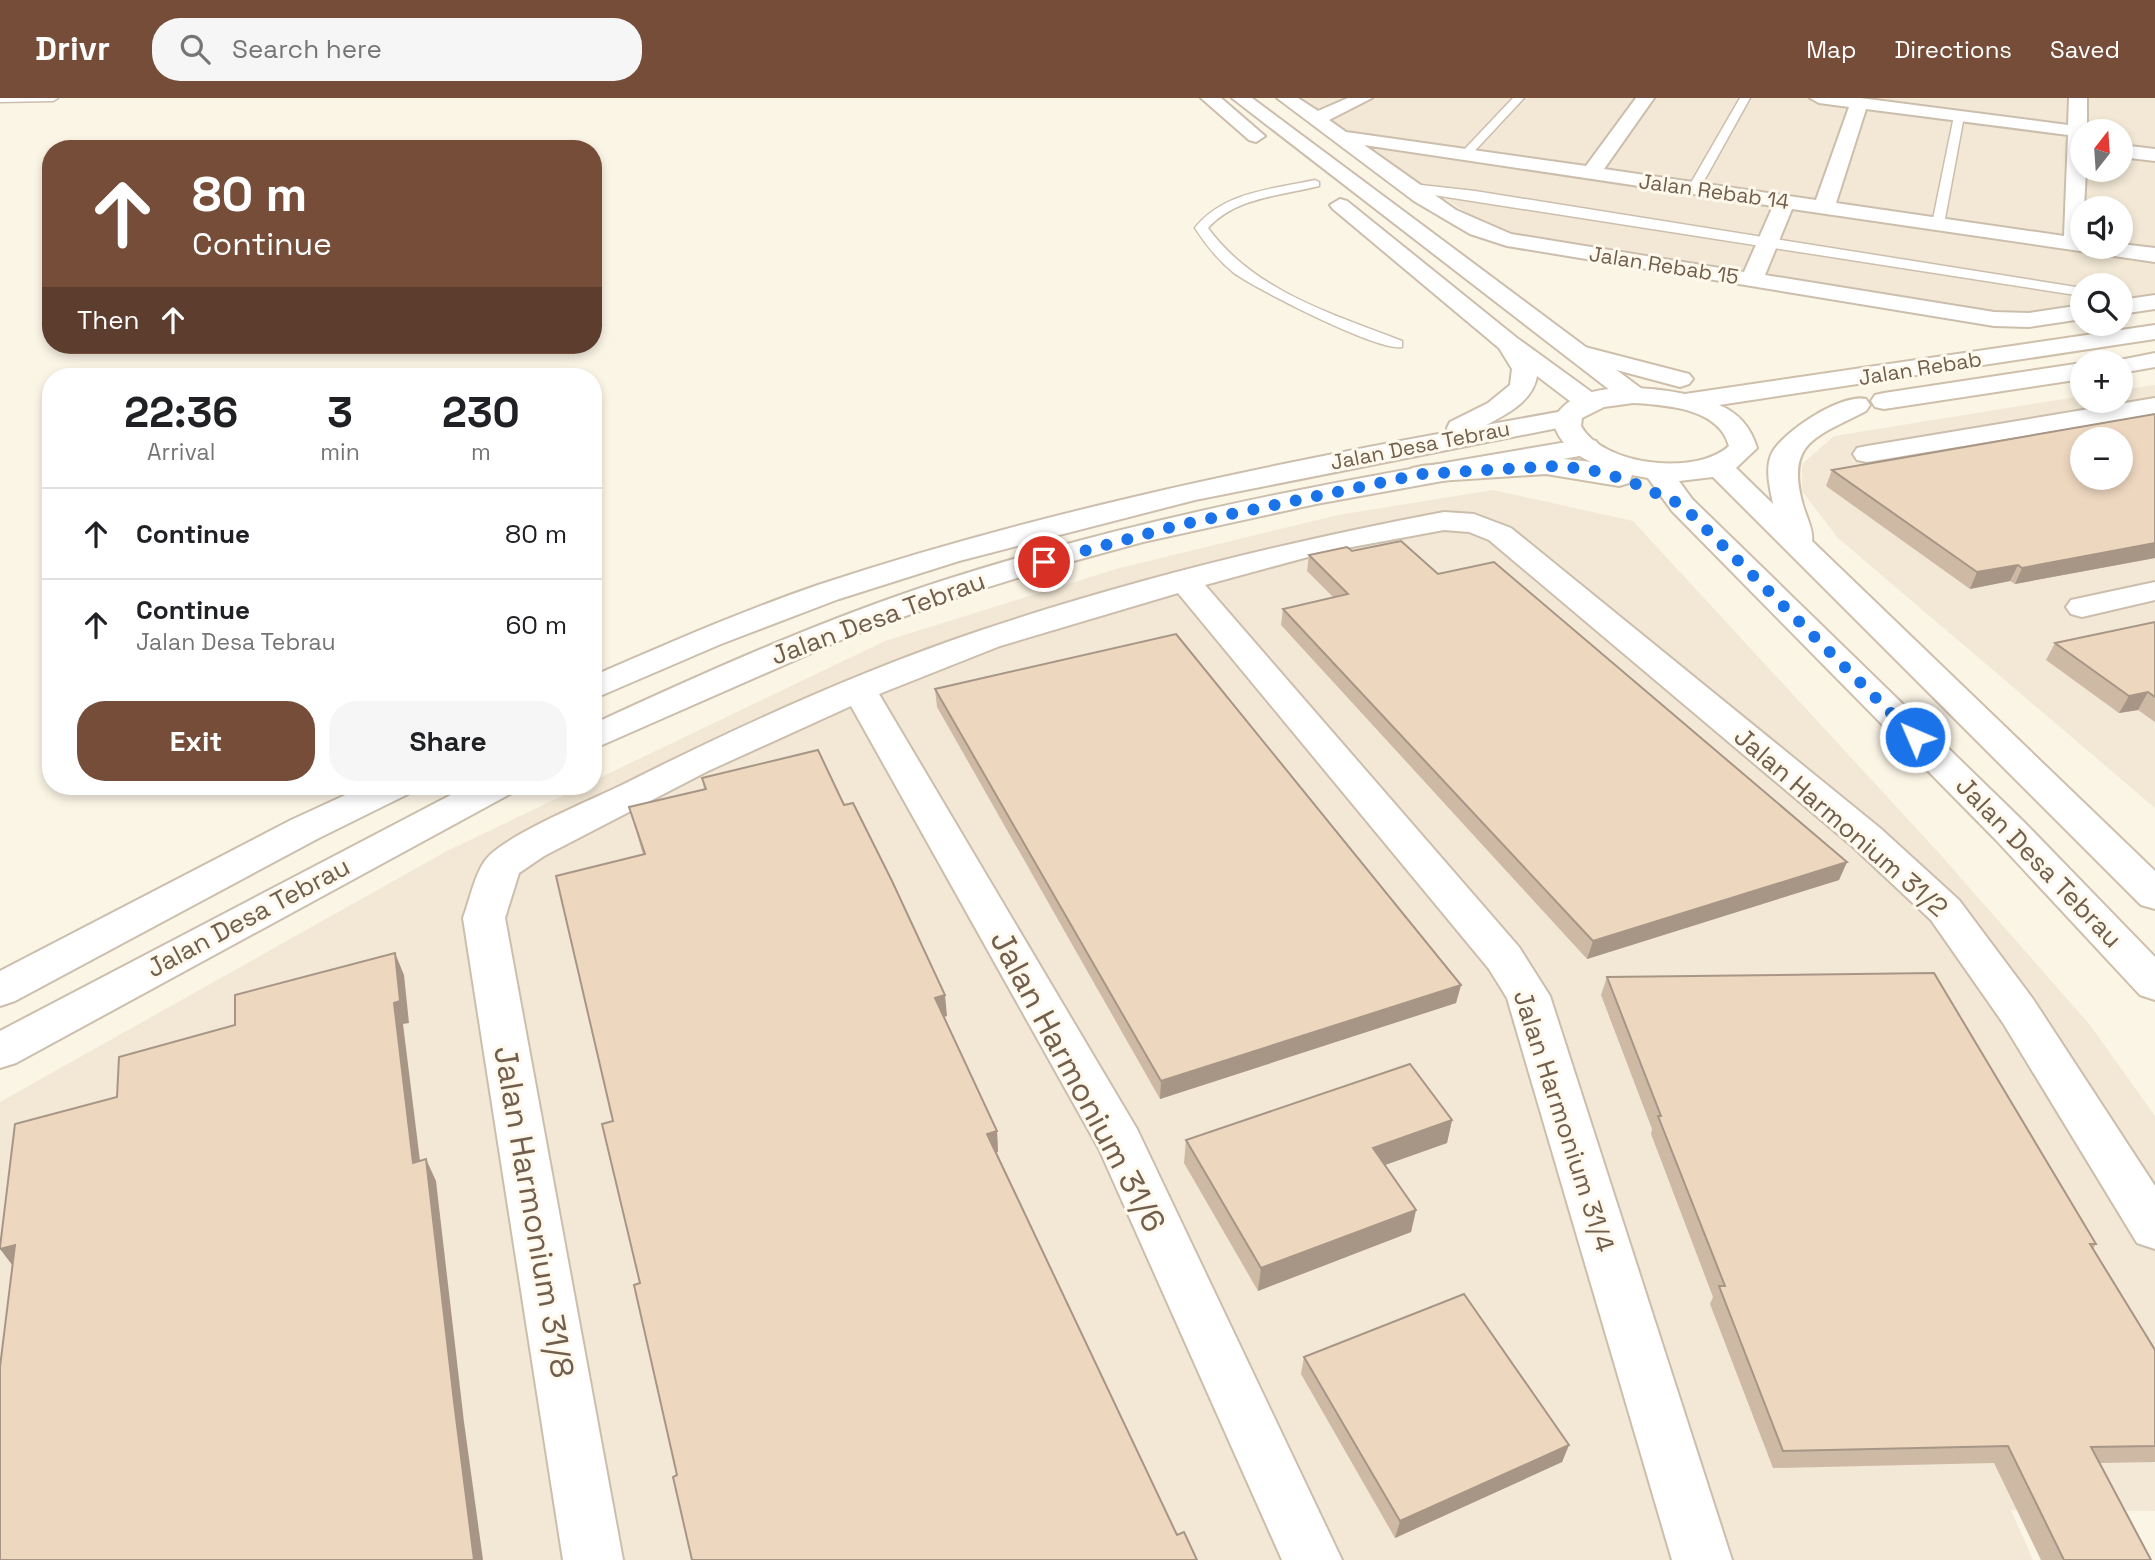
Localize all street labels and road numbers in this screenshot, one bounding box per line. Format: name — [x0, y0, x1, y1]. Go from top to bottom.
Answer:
street label: Jalan Rebab 14 — [1637, 167, 1791, 215]
street label: Jalan Rebab 15 — [1587, 240, 1741, 290]
street label: Jalan Rebab — [1856, 345, 1984, 391]
street label: Jalan Desa Tebrau — [1328, 414, 1512, 476]
street label: Jalan Desa Tebrau — [766, 563, 990, 673]
street label: Jalan Harmonium 31/2 — [1727, 720, 1955, 924]
street label: Jalan Desa Tebrau — [1948, 769, 2130, 955]
street label: Jalan Desa Tebrau — [140, 849, 356, 985]
street label: Jalan Harmonium 31/6 — [981, 923, 1175, 1239]
street label: Jalan Harmonium 31/4 — [1506, 986, 1622, 1256]
street label: Jalan Harmonium 31/8 — [485, 1043, 583, 1381]

